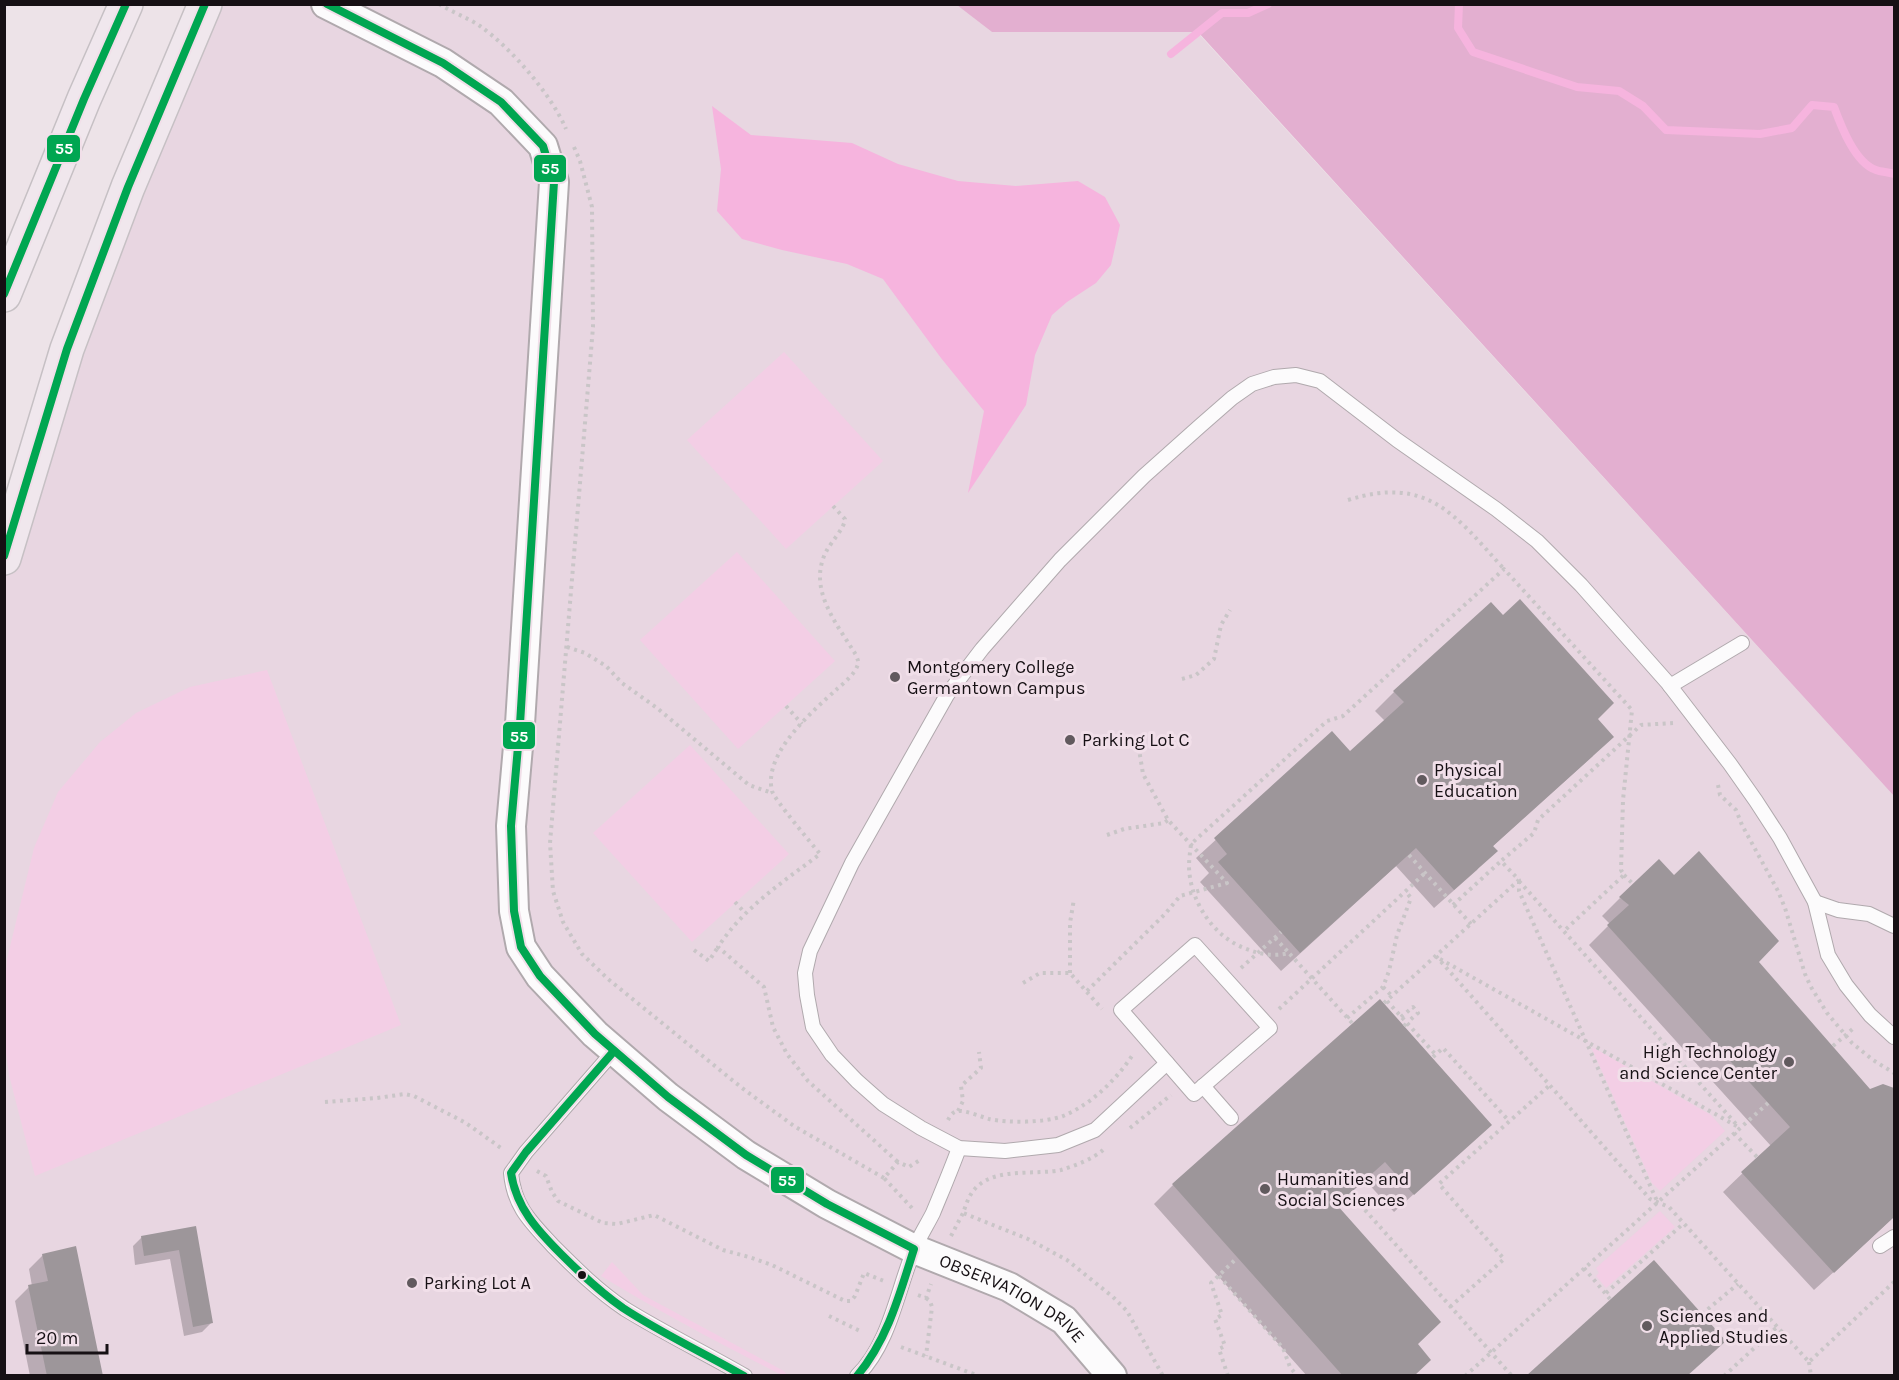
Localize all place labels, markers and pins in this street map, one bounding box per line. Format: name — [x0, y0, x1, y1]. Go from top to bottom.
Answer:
place label: Montgomery College Germantown Campus — [907, 656, 1085, 699]
marker: Montgomery College Germantown Campus — [888, 670, 902, 684]
place label: Parking Lot C — [1082, 729, 1190, 751]
marker: Parking Lot C — [1063, 733, 1077, 747]
place label: Physical Education — [1434, 759, 1518, 802]
marker: Physical Education — [1415, 773, 1429, 787]
place label: High Technology and Science Center — [1619, 1041, 1778, 1084]
marker: High Technology and Science Center — [1782, 1055, 1796, 1069]
place label: Humanities and Social Sciences — [1277, 1168, 1409, 1211]
marker: Humanities and Social Sciences — [1258, 1182, 1272, 1196]
unlabelled marker — [576, 1269, 588, 1281]
place label: Parking Lot A — [424, 1272, 531, 1294]
marker: Parking Lot A — [405, 1276, 419, 1290]
place label: Sciences and Applied Studies — [1659, 1305, 1788, 1348]
marker: Sciences and Applied Studies — [1640, 1319, 1654, 1333]

